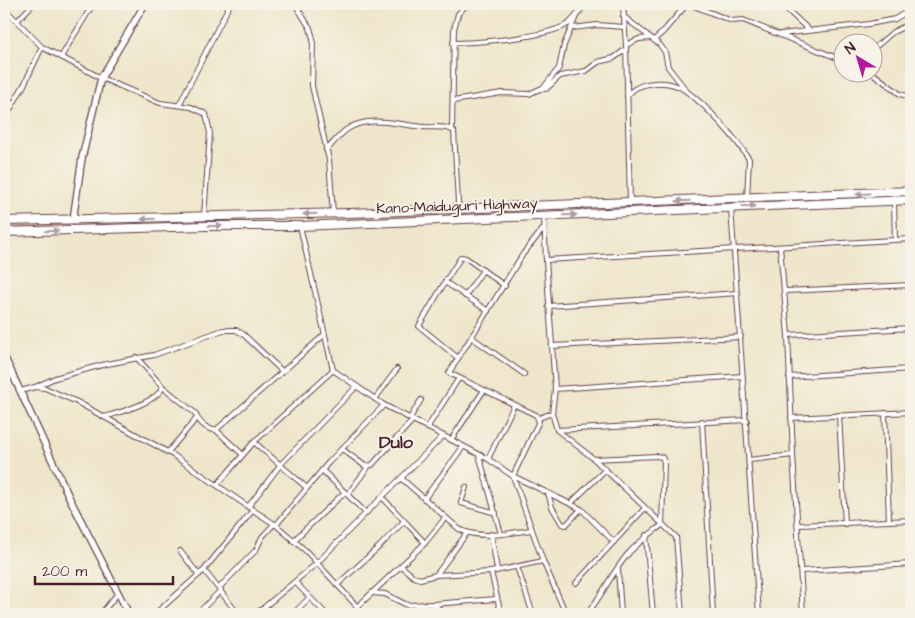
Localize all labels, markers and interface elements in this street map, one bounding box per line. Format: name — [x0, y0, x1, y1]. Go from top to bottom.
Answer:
north arrow — [832, 32, 882, 82]
text: N — [841, 38, 860, 59]
one-way arrow — [854, 190, 870, 198]
street label: Kano-Maiduguri Highway — [376, 193, 538, 220]
one-way arrow — [674, 197, 690, 205]
one-way arrow — [742, 202, 758, 210]
one-way arrow — [302, 210, 318, 218]
one-way arrow — [562, 211, 578, 219]
one-way arrow — [140, 215, 156, 223]
one-way arrow — [207, 222, 223, 230]
one-way arrow — [45, 227, 61, 235]
district label: Dulo — [379, 430, 414, 455]
scale bar — [35, 553, 172, 585]
text: 200 m — [42, 561, 88, 582]

